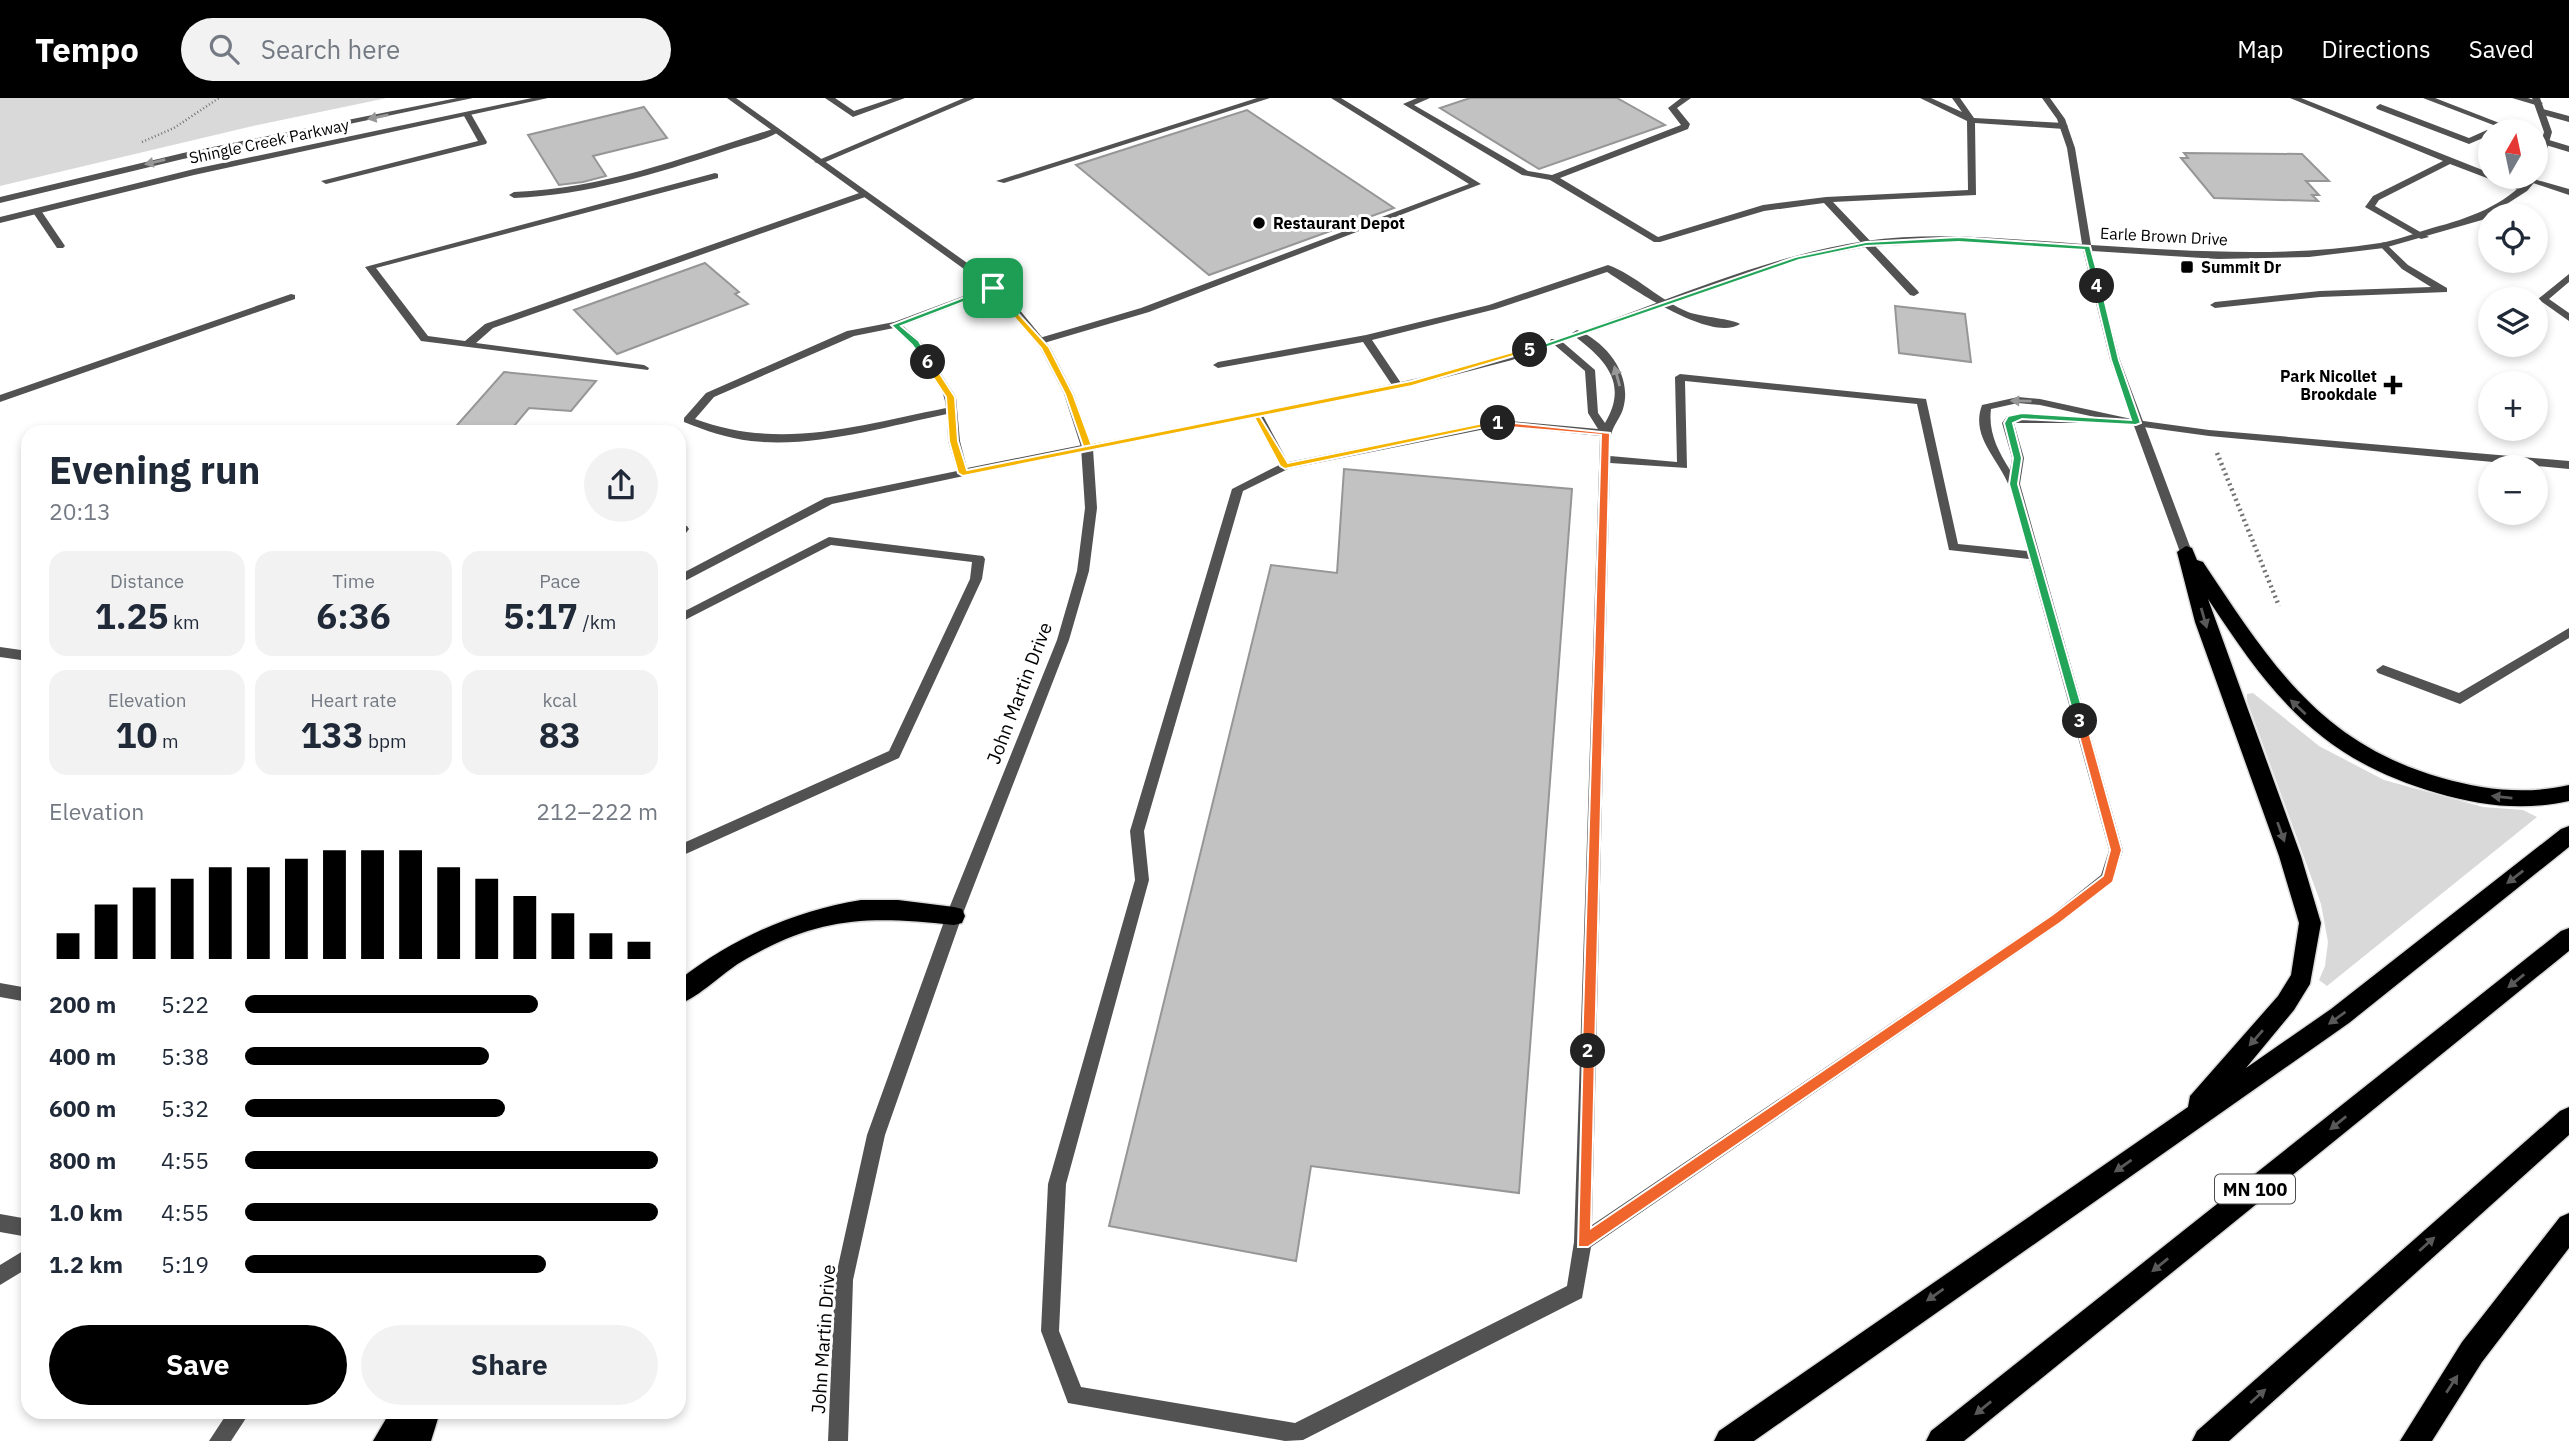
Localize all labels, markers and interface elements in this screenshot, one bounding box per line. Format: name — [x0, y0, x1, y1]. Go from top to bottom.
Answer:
search box — [181, 18, 671, 81]
text: Tempo — [35, 28, 139, 71]
icon: search — [205, 30, 243, 68]
text: Search here — [261, 32, 400, 66]
text: Map — [2237, 33, 2283, 65]
text: Directions — [2321, 33, 2431, 65]
text: Saved — [2469, 33, 2534, 65]
one-way arrow — [367, 112, 389, 123]
street label: Shingle Creek Parkway — [187, 114, 351, 168]
north arrow — [2478, 119, 2548, 189]
map controls — [2478, 119, 2548, 525]
one-way arrow — [144, 157, 166, 168]
button: locate — [2478, 203, 2548, 273]
place label: Restaurant Depot — [1273, 213, 1405, 233]
marker: Restaurant Depot — [1251, 215, 1267, 231]
street label: Earle Brown Drive — [2100, 223, 2229, 249]
place label: Summit Dr — [2201, 257, 2282, 277]
pin — [963, 258, 1023, 318]
marker: Summit Dr — [2179, 259, 2195, 275]
pin: 4 — [2080, 268, 2114, 304]
icon: arrive — [974, 269, 1012, 307]
text: 4 — [2091, 273, 2102, 297]
button: layers — [2478, 287, 2548, 357]
pin: 5 — [1512, 332, 1548, 368]
text: 5 — [1524, 337, 1535, 361]
pin: 6 — [911, 344, 946, 380]
text: 6 — [922, 349, 933, 373]
one-way arrow — [1611, 365, 1622, 387]
place label: Park Nicollet Brookdale — [2280, 366, 2377, 404]
button: + — [2478, 371, 2548, 441]
marker: Park Nicollet Brookdale — [2383, 375, 2403, 395]
one-way arrow — [2010, 395, 2032, 407]
pin: 1 — [1480, 406, 1516, 440]
text: 1 — [1492, 410, 1503, 434]
text: Evening run — [49, 445, 260, 494]
button: share — [584, 448, 658, 522]
button: − — [2478, 455, 2548, 525]
text: 20:13 — [49, 496, 111, 526]
text: Distance — [110, 569, 184, 593]
text: Time — [332, 569, 375, 593]
text: Pace — [539, 569, 581, 593]
text: 1.25 — [95, 593, 169, 639]
text: 6:36 — [316, 593, 391, 639]
text: 5:17 — [503, 593, 578, 639]
one-way arrow — [2199, 608, 2209, 629]
text: km — [169, 610, 200, 634]
text: /km — [578, 610, 616, 634]
street label: John Martin Drive — [981, 619, 1057, 767]
text: Elevation — [108, 688, 187, 712]
text: Heart rate — [310, 688, 397, 712]
text: kcal — [543, 688, 577, 712]
one-way arrow — [2290, 700, 2307, 716]
pin: 3 — [2062, 704, 2098, 738]
text: 3 — [2074, 708, 2085, 732]
text: 10 — [116, 712, 158, 758]
text: 133 — [300, 712, 363, 758]
text: 83 — [539, 712, 581, 758]
text: m — [158, 729, 179, 753]
text: bpm — [363, 729, 407, 753]
one-way arrow — [2490, 792, 2512, 803]
text: Elevation — [49, 796, 144, 826]
text: 212–222 m — [536, 796, 658, 826]
one-way arrow — [2276, 821, 2287, 842]
one-way arrow — [2507, 869, 2524, 884]
one-way arrow — [2507, 973, 2525, 988]
text: 200 m — [49, 989, 116, 1019]
text: 5:22 — [161, 989, 209, 1019]
one-way arrow — [2328, 1011, 2346, 1025]
one-way arrow — [2249, 1030, 2264, 1047]
pin: 2 — [1570, 1034, 1606, 1068]
text: 2 — [1582, 1038, 1593, 1062]
text: 400 m — [49, 1041, 116, 1071]
text: 5:38 — [161, 1041, 209, 1071]
text: 600 m — [49, 1093, 116, 1123]
text: 5:32 — [161, 1093, 209, 1123]
one-way arrow — [2329, 1115, 2347, 1130]
text: 800 m — [49, 1145, 116, 1175]
text: 4:55 — [161, 1145, 209, 1175]
one-way arrow — [2113, 1159, 2132, 1172]
road number: MN 100 — [2215, 1174, 2295, 1204]
text: 1.0 km — [49, 1197, 123, 1227]
text: 4:55 — [161, 1197, 209, 1227]
one-way arrow — [2418, 1236, 2436, 1252]
text: 1.2 km — [49, 1249, 123, 1279]
text: 5:19 — [161, 1249, 209, 1279]
one-way arrow — [2152, 1257, 2169, 1272]
street label: John Martin Drive — [806, 1263, 840, 1415]
one-way arrow — [1926, 1288, 1944, 1302]
button: Save — [49, 1325, 347, 1405]
button: Share — [361, 1325, 658, 1405]
one-way arrow — [2445, 1374, 2458, 1393]
one-way arrow — [2249, 1388, 2266, 1404]
one-way arrow — [1974, 1400, 1992, 1414]

